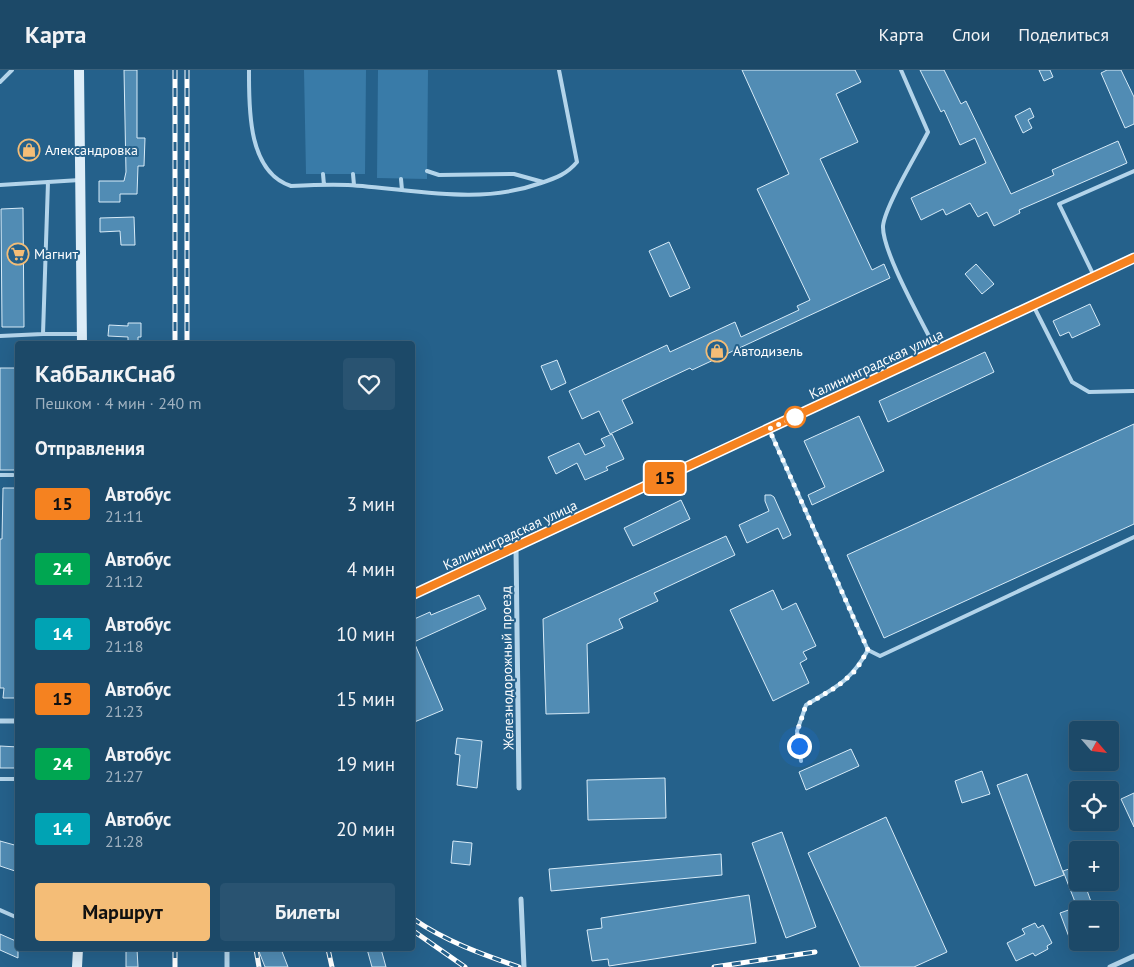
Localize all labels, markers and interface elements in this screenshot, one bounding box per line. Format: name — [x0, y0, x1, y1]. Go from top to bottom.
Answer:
text: Карта — [25, 19, 87, 50]
text: Карта — [879, 23, 924, 46]
text: Слои — [952, 23, 990, 46]
text: Поделиться — [1018, 23, 1109, 46]
shop icon: Александровка — [17, 138, 41, 162]
place label: Александровка — [45, 141, 138, 159]
supermarket icon: Магнит — [6, 242, 30, 266]
place label: Магнит — [34, 245, 78, 263]
street label: Калининградская улица — [806, 325, 946, 403]
shop icon: Автодизель — [705, 339, 729, 363]
place label: Автодизель — [733, 342, 803, 360]
text: КабБалкСнаб — [35, 358, 175, 389]
button: heart — [343, 358, 395, 410]
text: Пешком · 4 мин · 240 m — [35, 393, 202, 413]
unlabelled marker — [784, 406, 806, 428]
text: Отправления — [35, 436, 145, 460]
line badge: 15 — [642, 462, 688, 494]
text: 15 — [655, 466, 675, 489]
text: Автобус — [105, 482, 171, 506]
text: 15 — [52, 492, 73, 515]
text: 3 мин — [347, 492, 395, 516]
street label: Калининградская улица — [440, 496, 580, 574]
text: 21:11 — [105, 506, 143, 526]
text: Автобус — [105, 547, 171, 571]
text: 24 — [52, 557, 73, 580]
text: 4 мин — [347, 557, 395, 581]
text: 21:12 — [105, 571, 143, 591]
street label: Железнодорожный проезд — [497, 586, 517, 751]
text: Автобус — [105, 612, 171, 636]
text: 14 — [52, 622, 73, 645]
text: 10 мин — [336, 622, 395, 646]
text: 21:18 — [105, 636, 143, 656]
text: Автобус — [105, 677, 171, 701]
text: 15 — [52, 687, 73, 710]
text: 15 мин — [336, 687, 395, 711]
text: 21:23 — [105, 701, 143, 721]
north arrow — [1069, 721, 1119, 771]
map controls — [1069, 721, 1119, 951]
your location — [787, 734, 812, 759]
text: Автобус — [105, 742, 171, 766]
text: 24 — [52, 752, 73, 775]
text: 19 мин — [336, 752, 395, 776]
text: 21:27 — [105, 766, 143, 786]
button: locate — [1069, 781, 1119, 831]
text: Автобус — [105, 807, 171, 831]
text: 14 — [52, 817, 73, 840]
text: 20 мин — [336, 817, 395, 841]
text: 21:28 — [105, 831, 143, 851]
button: + — [1069, 841, 1119, 891]
button: Маршрут — [35, 883, 210, 941]
button: Билеты — [220, 883, 395, 941]
button: − — [1069, 901, 1119, 951]

